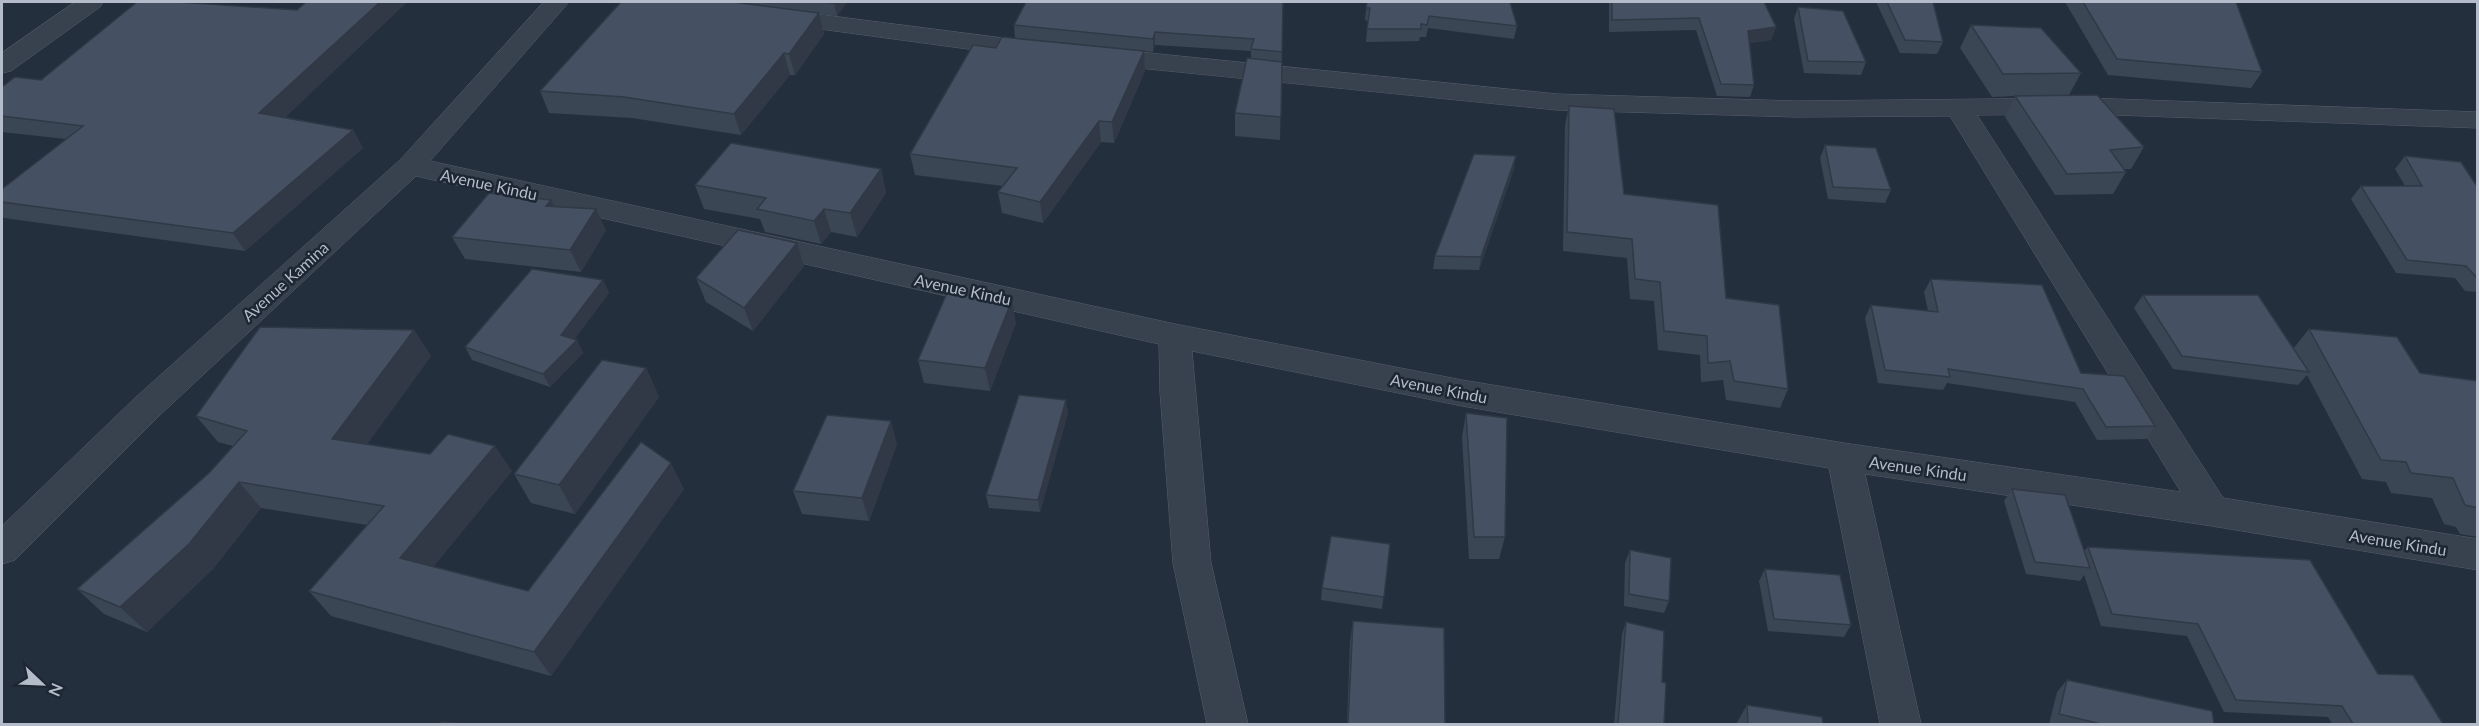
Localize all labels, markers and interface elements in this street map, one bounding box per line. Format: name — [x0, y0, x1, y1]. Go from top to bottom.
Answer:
street label: Avenue Kindu — [439, 164, 539, 204]
street label: Avenue Kamina — [238, 237, 332, 325]
street label: Avenue Kindu — [913, 269, 1013, 309]
street label: Avenue Kindu — [1389, 369, 1489, 407]
street label: Avenue Kindu — [1868, 452, 1968, 484]
street label: Avenue Kindu — [2348, 525, 2448, 559]
north arrow — [12, 654, 72, 714]
text: N — [45, 681, 67, 699]

